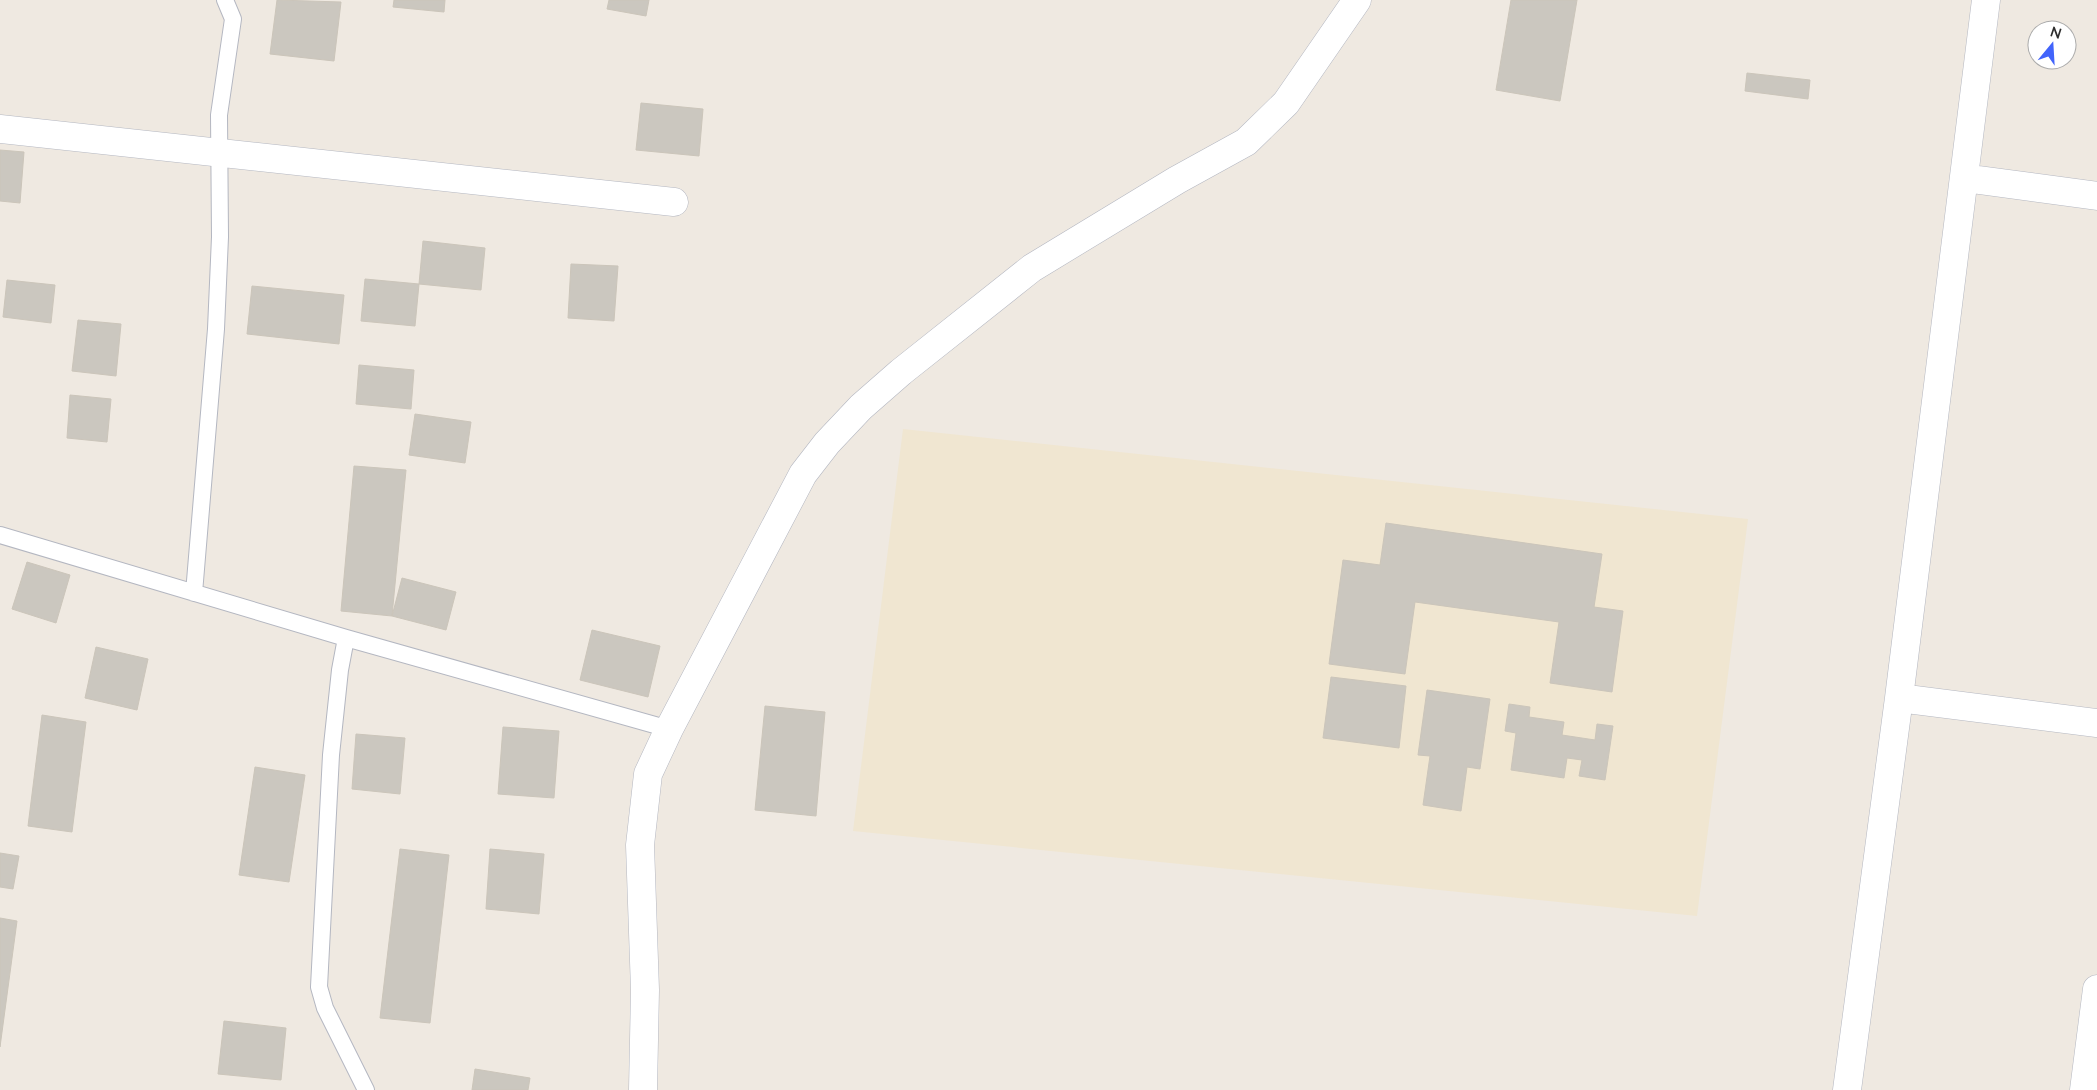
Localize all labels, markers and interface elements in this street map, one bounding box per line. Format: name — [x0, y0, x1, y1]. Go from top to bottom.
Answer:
north arrow — [2027, 20, 2077, 70]
text: N — [2048, 22, 2064, 42]

